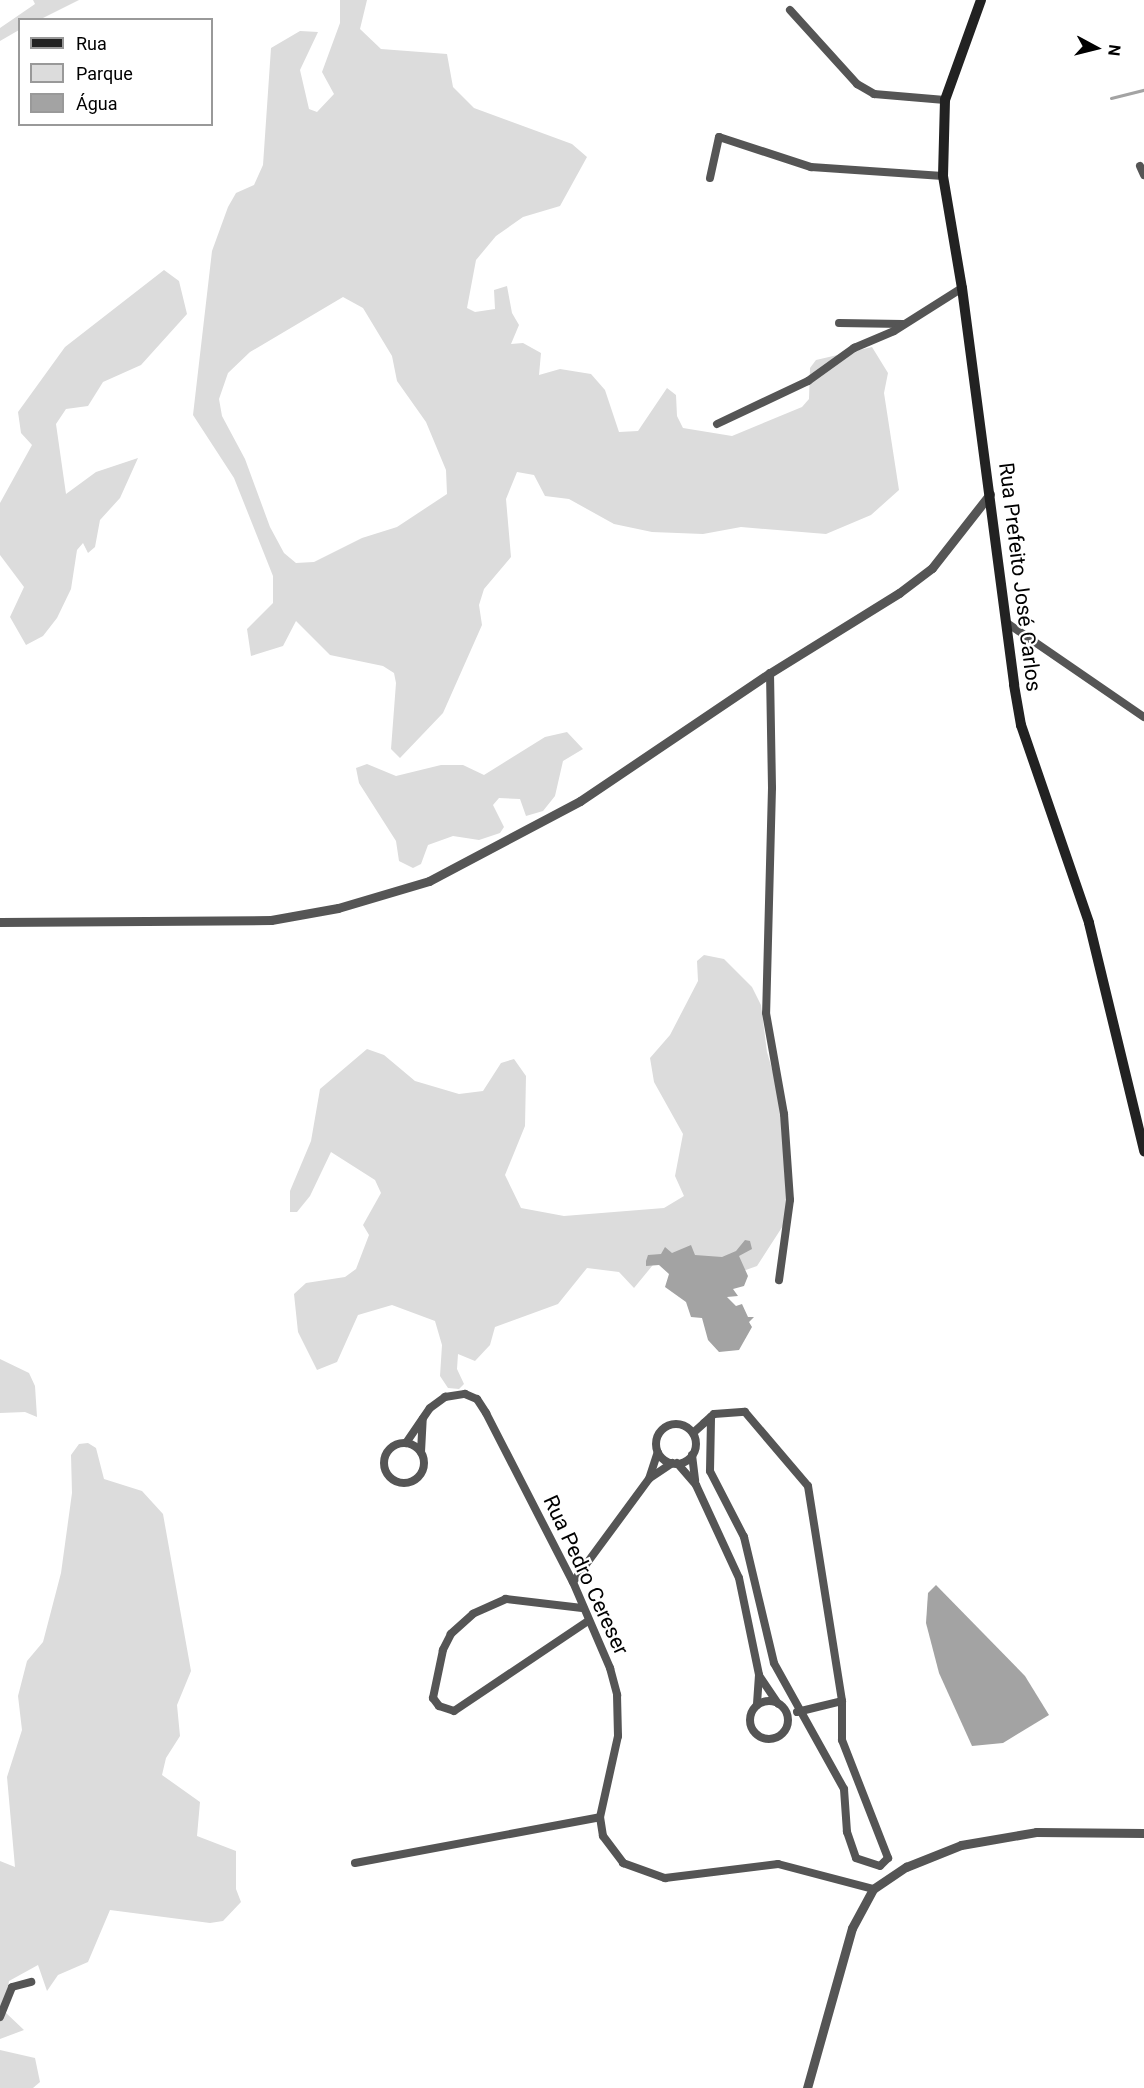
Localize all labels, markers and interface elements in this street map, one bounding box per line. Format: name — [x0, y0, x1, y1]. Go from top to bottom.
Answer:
legend — [18, 18, 213, 126]
north arrow — [1066, 18, 1126, 78]
text: Rua — [76, 33, 107, 54]
text: N — [1104, 43, 1124, 57]
text: Parque — [76, 63, 133, 84]
text: Água — [76, 93, 118, 114]
street label: Rua Prefeito José Carlos — [993, 461, 1047, 693]
street label: Rua Pedro Cereser — [538, 1491, 634, 1659]

